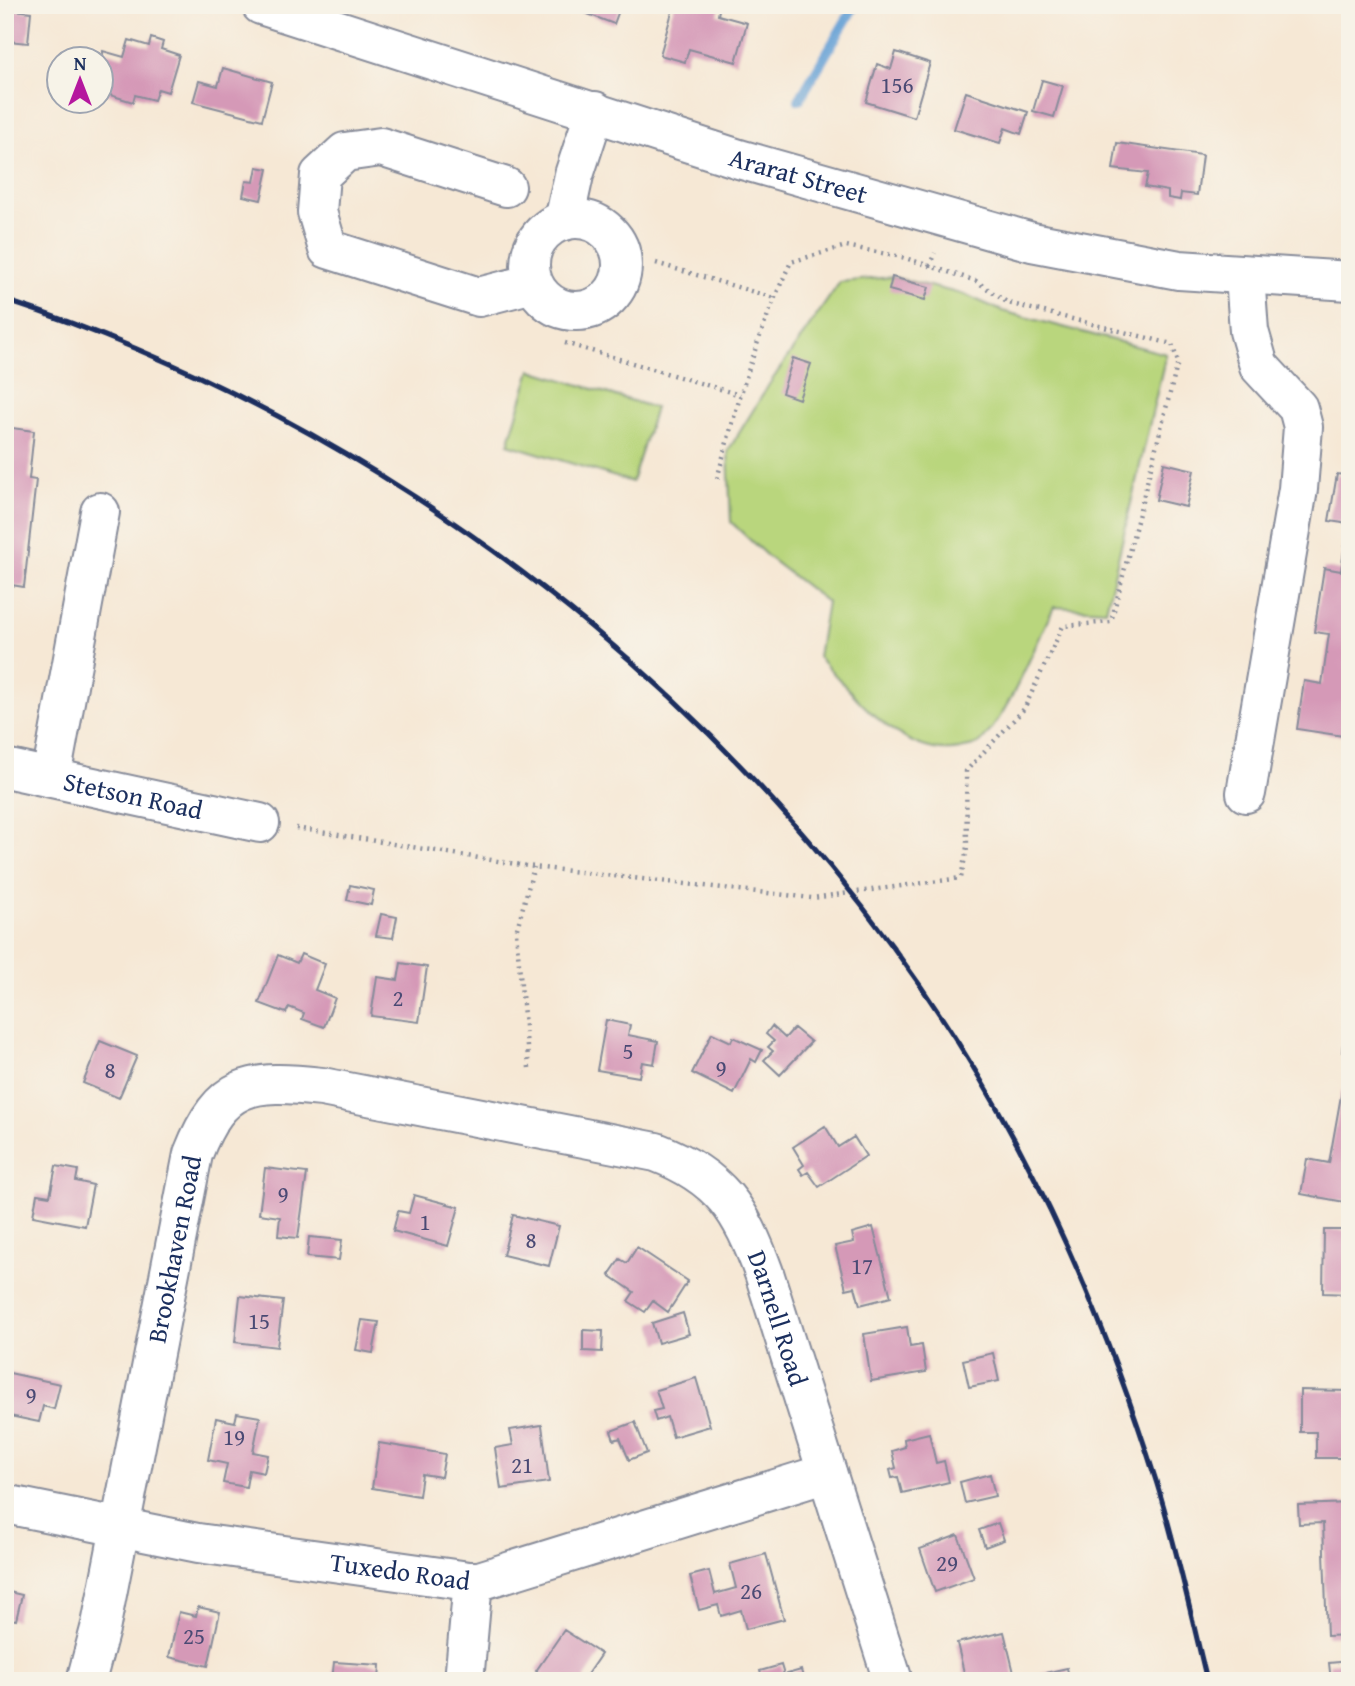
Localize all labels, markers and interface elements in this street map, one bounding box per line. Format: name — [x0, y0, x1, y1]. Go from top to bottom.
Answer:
north arrow — [46, 46, 116, 116]
text: N — [74, 49, 87, 77]
house number: 156 — [880, 68, 914, 101]
street label: Ararat Street — [724, 137, 872, 213]
street label: Stetson Road — [60, 761, 207, 829]
house number: 2 — [392, 981, 404, 1014]
house number: 5 — [622, 1034, 634, 1067]
house number: 9 — [715, 1051, 727, 1084]
house number: 8 — [104, 1053, 116, 1086]
street label: Brookhaven Road — [137, 1152, 211, 1346]
house number: 9 — [277, 1177, 289, 1210]
house number: 1 — [419, 1205, 431, 1238]
house number: 8 — [525, 1223, 537, 1256]
street label: Darnell Road — [738, 1244, 819, 1391]
house number: 17 — [851, 1249, 873, 1282]
house number: 15 — [248, 1304, 270, 1337]
house number: 9 — [25, 1378, 37, 1411]
house number: 19 — [223, 1420, 245, 1453]
house number: 21 — [511, 1448, 533, 1481]
street label: Tuxedo Road — [328, 1542, 473, 1600]
house number: 29 — [936, 1546, 958, 1579]
house number: 26 — [740, 1574, 762, 1607]
house number: 25 — [183, 1619, 205, 1652]

